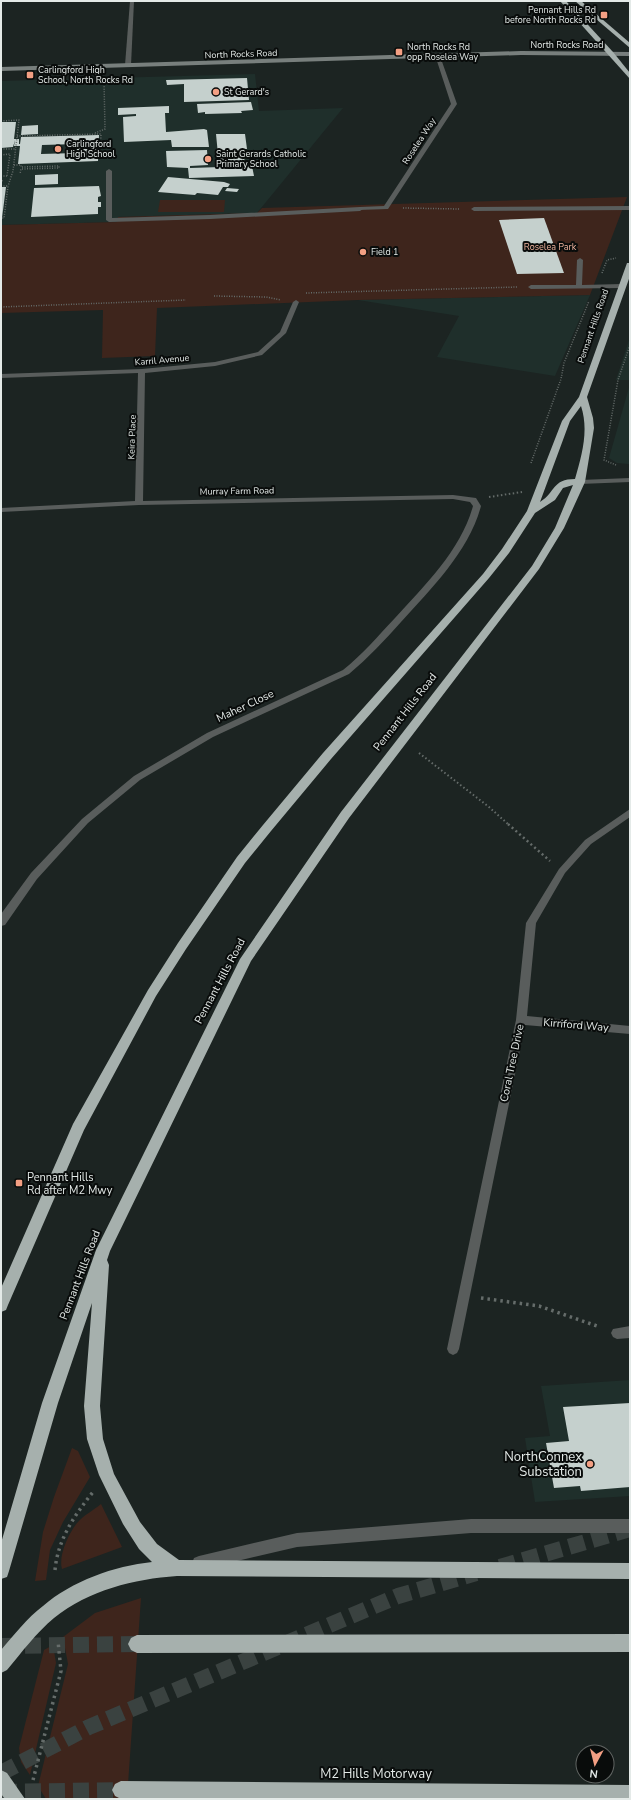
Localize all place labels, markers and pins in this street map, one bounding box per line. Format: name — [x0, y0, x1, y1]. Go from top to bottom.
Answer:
place label: Pennant Hills Rd before North Rocks Rd — [505, 4, 596, 26]
marker: Pennant Hills Rd before North Rocks Rd — [599, 10, 609, 20]
place label: North Rocks Rd opp Roselea Way — [407, 41, 478, 63]
marker: North Rocks Rd opp Roselea Way — [394, 47, 404, 57]
place label: Carlingford High School, North Rocks Rd — [38, 64, 133, 86]
marker: Carlingford High School, North Rocks Rd — [25, 70, 35, 80]
place label: St Gerard's — [224, 86, 269, 98]
marker: St Gerard's — [211, 87, 221, 97]
place label: Carlingford High School — [66, 138, 115, 160]
marker: Carlingford High School — [53, 144, 63, 154]
place label: Saint Gerards Catholic Primary School — [216, 148, 306, 170]
marker: Saint Gerards Catholic Primary School — [203, 154, 213, 164]
place label: Field 1 — [371, 246, 398, 258]
marker: Field 1 — [358, 247, 368, 257]
place label: Pennant Hills Rd after M2 Mwy — [27, 1170, 113, 1198]
marker: Pennant Hills Rd after M2 Mwy — [14, 1178, 24, 1188]
place label: NorthConnex Substation — [504, 1448, 582, 1481]
marker: NorthConnex Substation — [585, 1459, 595, 1469]

